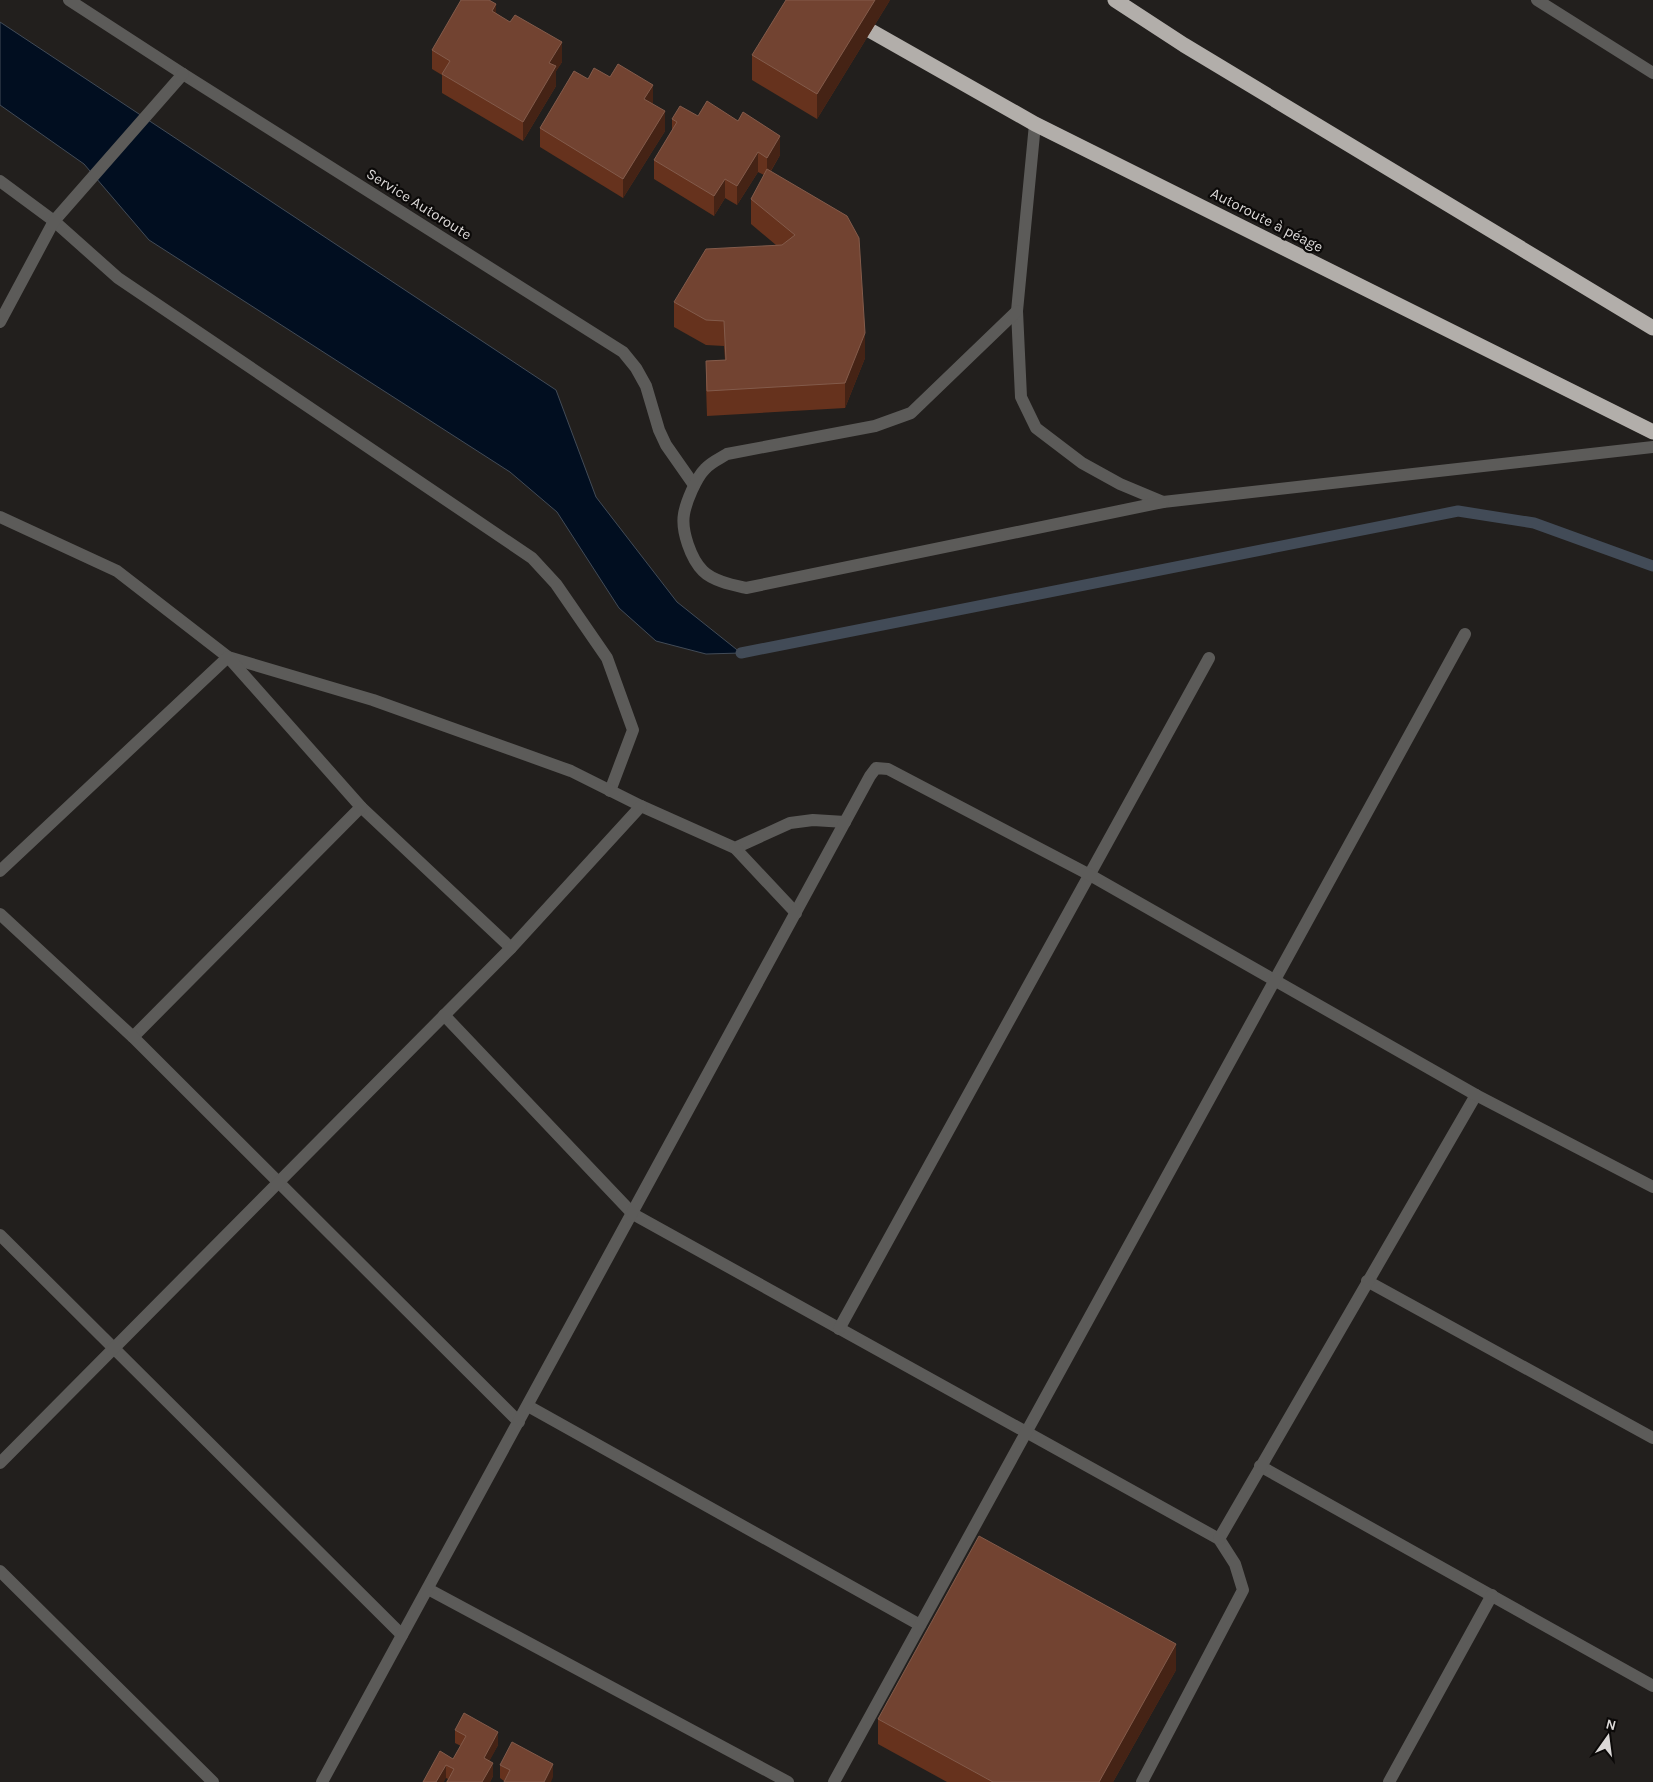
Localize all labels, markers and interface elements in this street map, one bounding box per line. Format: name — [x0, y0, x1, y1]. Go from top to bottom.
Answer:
street label: Service Autoroute — [363, 164, 475, 244]
street label: Autoroute à péage — [1208, 184, 1326, 256]
north arrow — [1583, 1712, 1633, 1762]
text: N — [1604, 1715, 1618, 1734]

